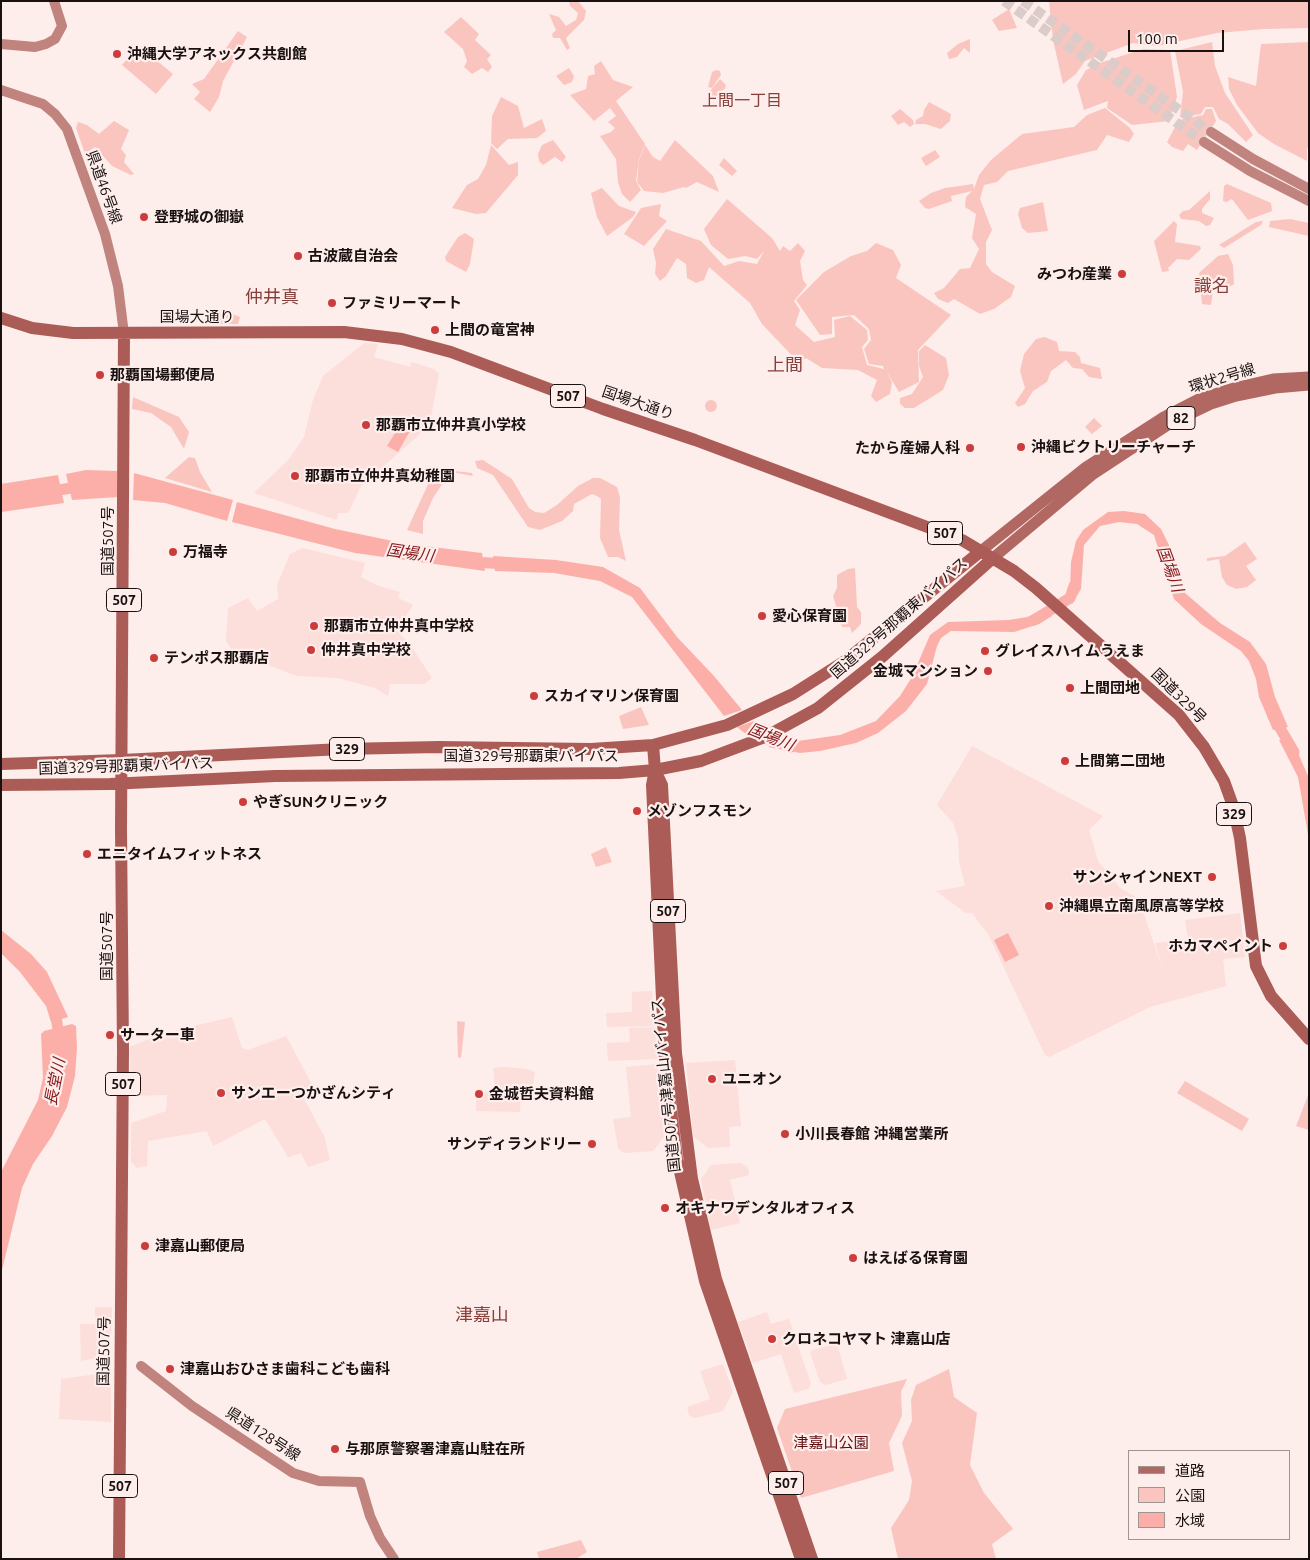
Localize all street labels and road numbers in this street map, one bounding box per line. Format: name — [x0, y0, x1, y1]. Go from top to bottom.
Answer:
street label: 県道46号線 — [82, 148, 126, 226]
street label: 国場大通り — [160, 308, 234, 326]
street label: 環状2号線 — [1187, 359, 1257, 397]
street label: 国場大通り — [600, 382, 676, 424]
road number: 507 — [550, 384, 586, 408]
road number: 82 — [1167, 406, 1195, 429]
street label: 国道507号 — [99, 506, 117, 576]
road number: 507 — [928, 522, 962, 544]
street label: 国道329号那覇東バイパス — [827, 554, 971, 682]
road number: 507 — [106, 588, 142, 612]
street label: 国道329号 — [1148, 665, 1210, 727]
road number: 329 — [330, 738, 364, 761]
street label: 国道329号那覇東バイパス — [443, 747, 619, 765]
street label: 国道329号那覇東バイパス — [38, 754, 214, 778]
road number: 329 — [1216, 802, 1252, 826]
road number: 507 — [650, 899, 686, 922]
street label: 国道507号 — [98, 911, 116, 981]
street label: 国道507号津嘉山バイパス — [648, 997, 684, 1173]
road number: 507 — [106, 1072, 140, 1096]
street label: 国道507号 — [94, 1316, 114, 1386]
street label: 県道128号線 — [222, 1403, 304, 1465]
road number: 507 — [768, 1472, 804, 1495]
road number: 507 — [102, 1474, 138, 1498]

